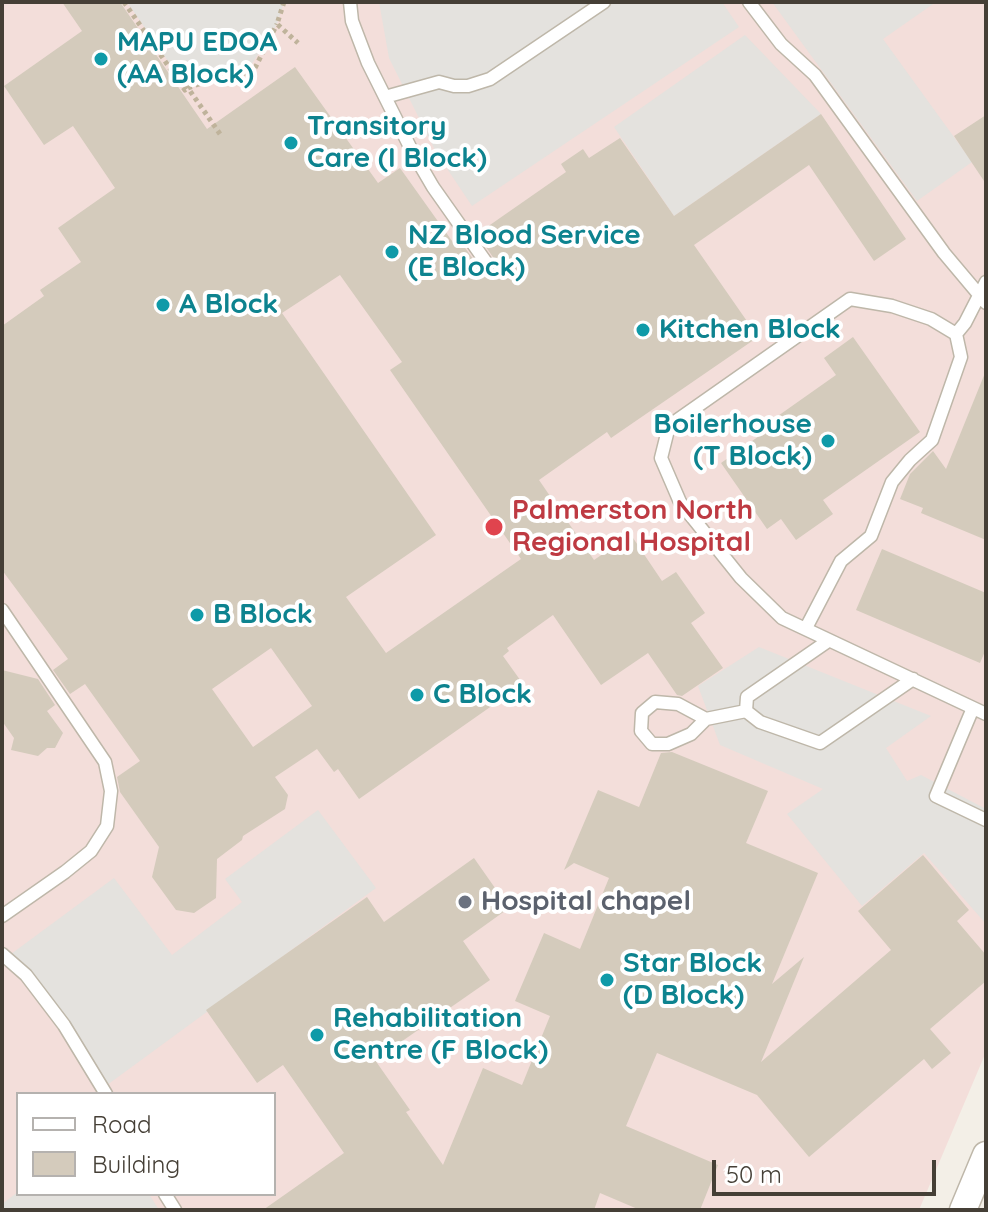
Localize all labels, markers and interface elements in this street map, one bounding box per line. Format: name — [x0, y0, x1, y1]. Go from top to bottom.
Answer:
place label: MAPU EDOA (AA Block) — [117, 26, 277, 92]
marker: MAPU EDOA (AA Block) — [92, 50, 110, 68]
place label: Transitory Care (I Block) — [307, 110, 487, 176]
marker: Transitory Care (I Block) — [282, 134, 300, 152]
place label: NZ Blood Service (E Block) — [408, 219, 641, 285]
marker: NZ Blood Service (E Block) — [383, 243, 401, 261]
place label: A Block — [179, 288, 278, 322]
marker: A Block — [154, 296, 172, 314]
place label: Kitchen Block — [659, 313, 841, 347]
marker: Kitchen Block — [634, 321, 652, 339]
place label: Boilerhouse (T Block) — [653, 408, 812, 474]
marker: Boilerhouse (T Block) — [819, 432, 837, 450]
place label: Palmerston North Regional Hospital — [512, 494, 753, 560]
marker: Palmerston North Regional Hospital — [483, 516, 505, 538]
place label: B Block — [213, 598, 313, 632]
marker: B Block — [188, 606, 206, 624]
place label: C Block — [433, 678, 532, 712]
marker: C Block — [408, 686, 426, 704]
place label: Hospital chapel — [481, 885, 691, 919]
marker: Hospital chapel — [456, 893, 474, 911]
place label: Star Block (D Block) — [623, 947, 762, 1013]
marker: Star Block (D Block) — [598, 971, 616, 989]
place label: Rehabilitation Centre (F Block) — [333, 1002, 548, 1068]
marker: Rehabilitation Centre (F Block) — [308, 1026, 326, 1044]
legend — [16, 1092, 276, 1196]
text: Road — [92, 1109, 152, 1139]
scale bar — [716, 1144, 940, 1194]
text: Building — [92, 1149, 180, 1179]
text: 50 m — [726, 1159, 782, 1189]

